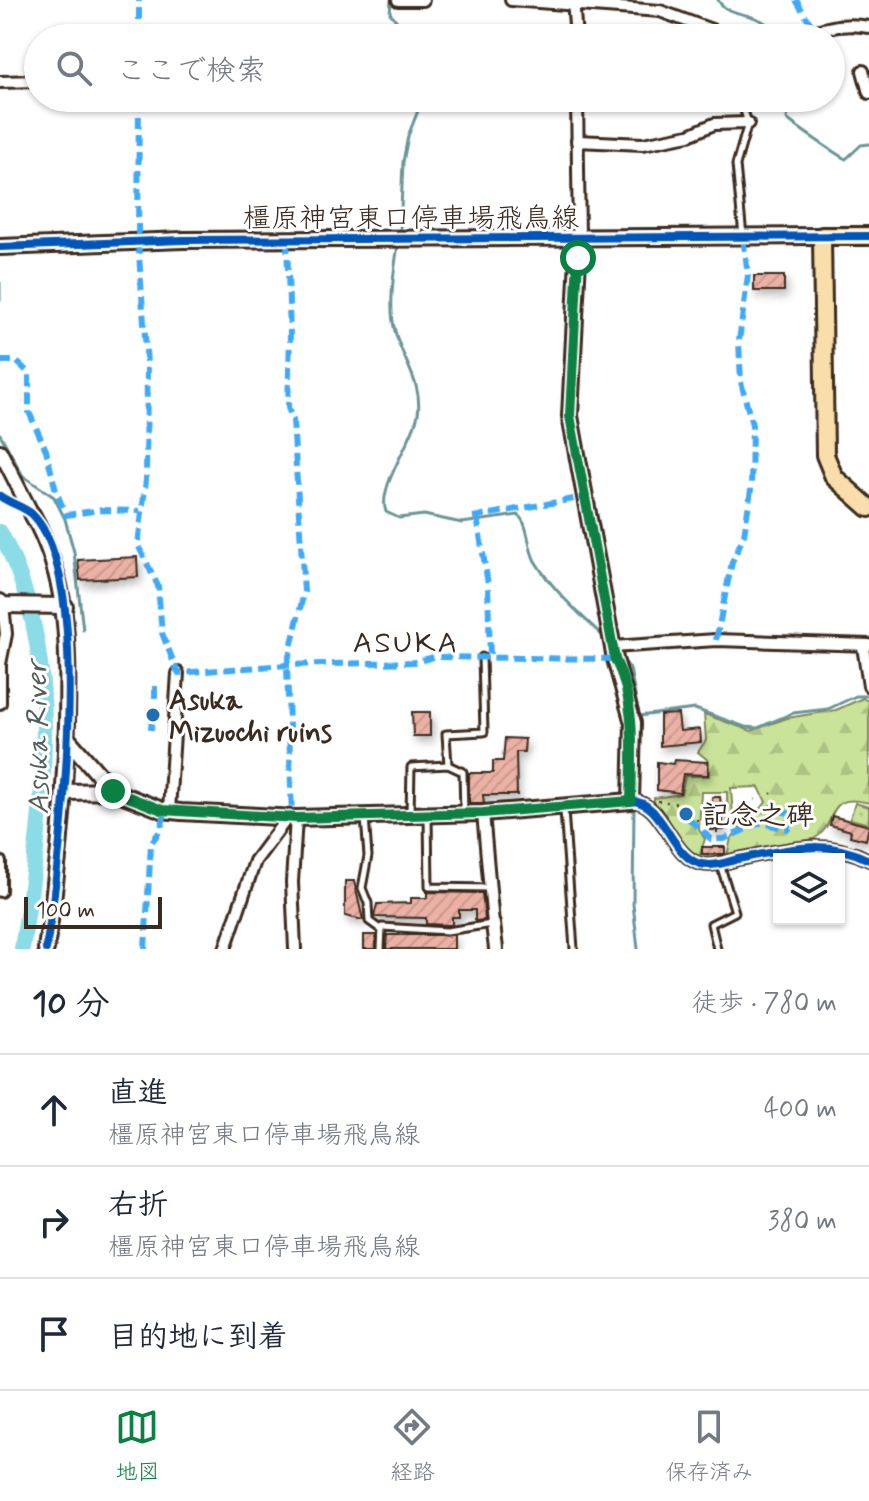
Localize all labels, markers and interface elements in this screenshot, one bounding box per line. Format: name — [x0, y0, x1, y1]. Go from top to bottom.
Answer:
search box — [24, 24, 845, 112]
icon: search — [52, 46, 96, 90]
text: ここで検索 — [116, 52, 266, 91]
street label: 橿原神宮東口停車場飛鳥線 — [243, 201, 579, 238]
route start — [560, 240, 596, 276]
district label: ASUKA — [353, 624, 459, 663]
water label: Asuka River — [18, 657, 59, 815]
place label: Asuka Mizuochi ruins — [169, 683, 332, 752]
marker: Asuka Mizuochi ruins — [144, 706, 162, 724]
route end — [95, 773, 131, 809]
place label: 記念之碑 — [702, 798, 814, 835]
marker: 記念之碑 — [677, 805, 695, 823]
map controls — [773, 853, 845, 925]
button: layers — [773, 853, 845, 925]
scale bar — [24, 893, 162, 929]
text: 100 m — [36, 897, 95, 925]
text: 10 分 — [32, 982, 110, 1027]
text: 徒歩 · 780 m — [692, 987, 837, 1021]
text: 直進 — [108, 1074, 168, 1113]
icon: ahead — [32, 1088, 76, 1132]
text: 400 m — [764, 1093, 837, 1127]
text: 橿原神宮東口停車場飛鳥線 — [108, 1119, 420, 1153]
text: 右折 — [108, 1186, 168, 1225]
icon: right — [32, 1200, 76, 1244]
text: 380 m — [768, 1205, 837, 1239]
text: 橿原神宮東口停車場飛鳥線 — [108, 1231, 420, 1265]
icon: arrive — [32, 1312, 76, 1356]
text: 目的地に到着 — [108, 1318, 288, 1357]
tab: 地図 — [115, 1405, 160, 1487]
tab: 経路 — [390, 1405, 435, 1487]
tab: 保存済み — [665, 1405, 754, 1487]

